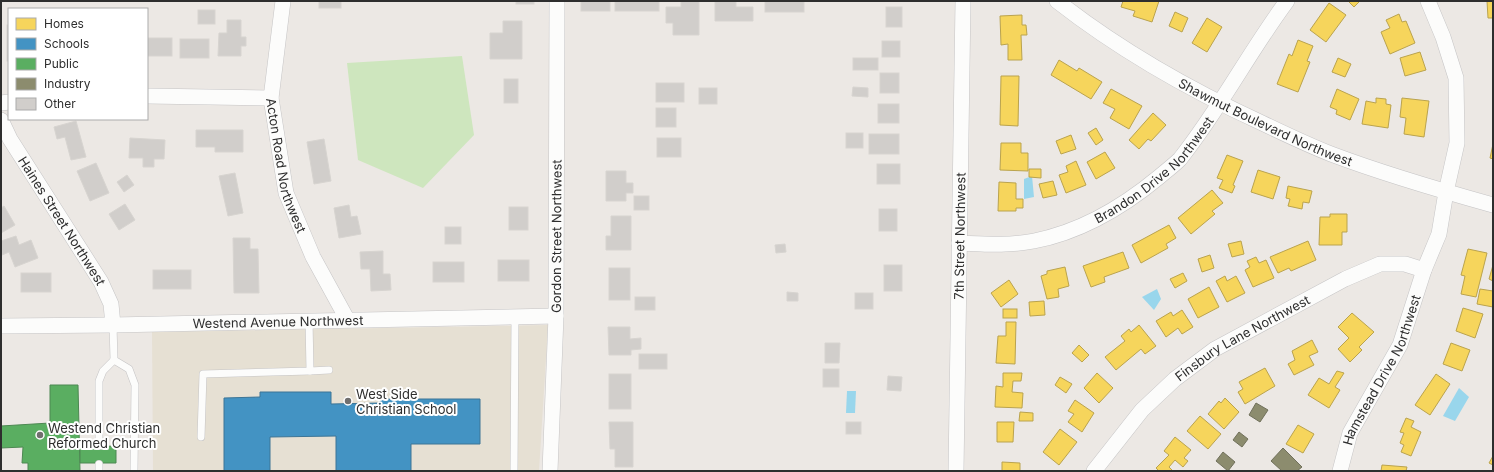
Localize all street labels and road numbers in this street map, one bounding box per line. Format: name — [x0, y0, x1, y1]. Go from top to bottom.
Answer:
street label: Shawmut Boulevard Northwest — [1176, 75, 1355, 169]
street label: Acton Road Northwest — [263, 97, 310, 235]
street label: Brandon Drive Northwest — [1092, 113, 1217, 226]
street label: Haines Street Northwest — [15, 153, 109, 288]
street label: Gordon Street Northwest — [548, 159, 564, 313]
street label: 7th Street Northwest — [951, 172, 968, 300]
street label: Finsbury Lane Northwest — [1172, 292, 1312, 384]
street label: Hamstead Drive Northwest — [1339, 293, 1424, 447]
street label: Westend Avenue Northwest — [192, 312, 364, 331]

